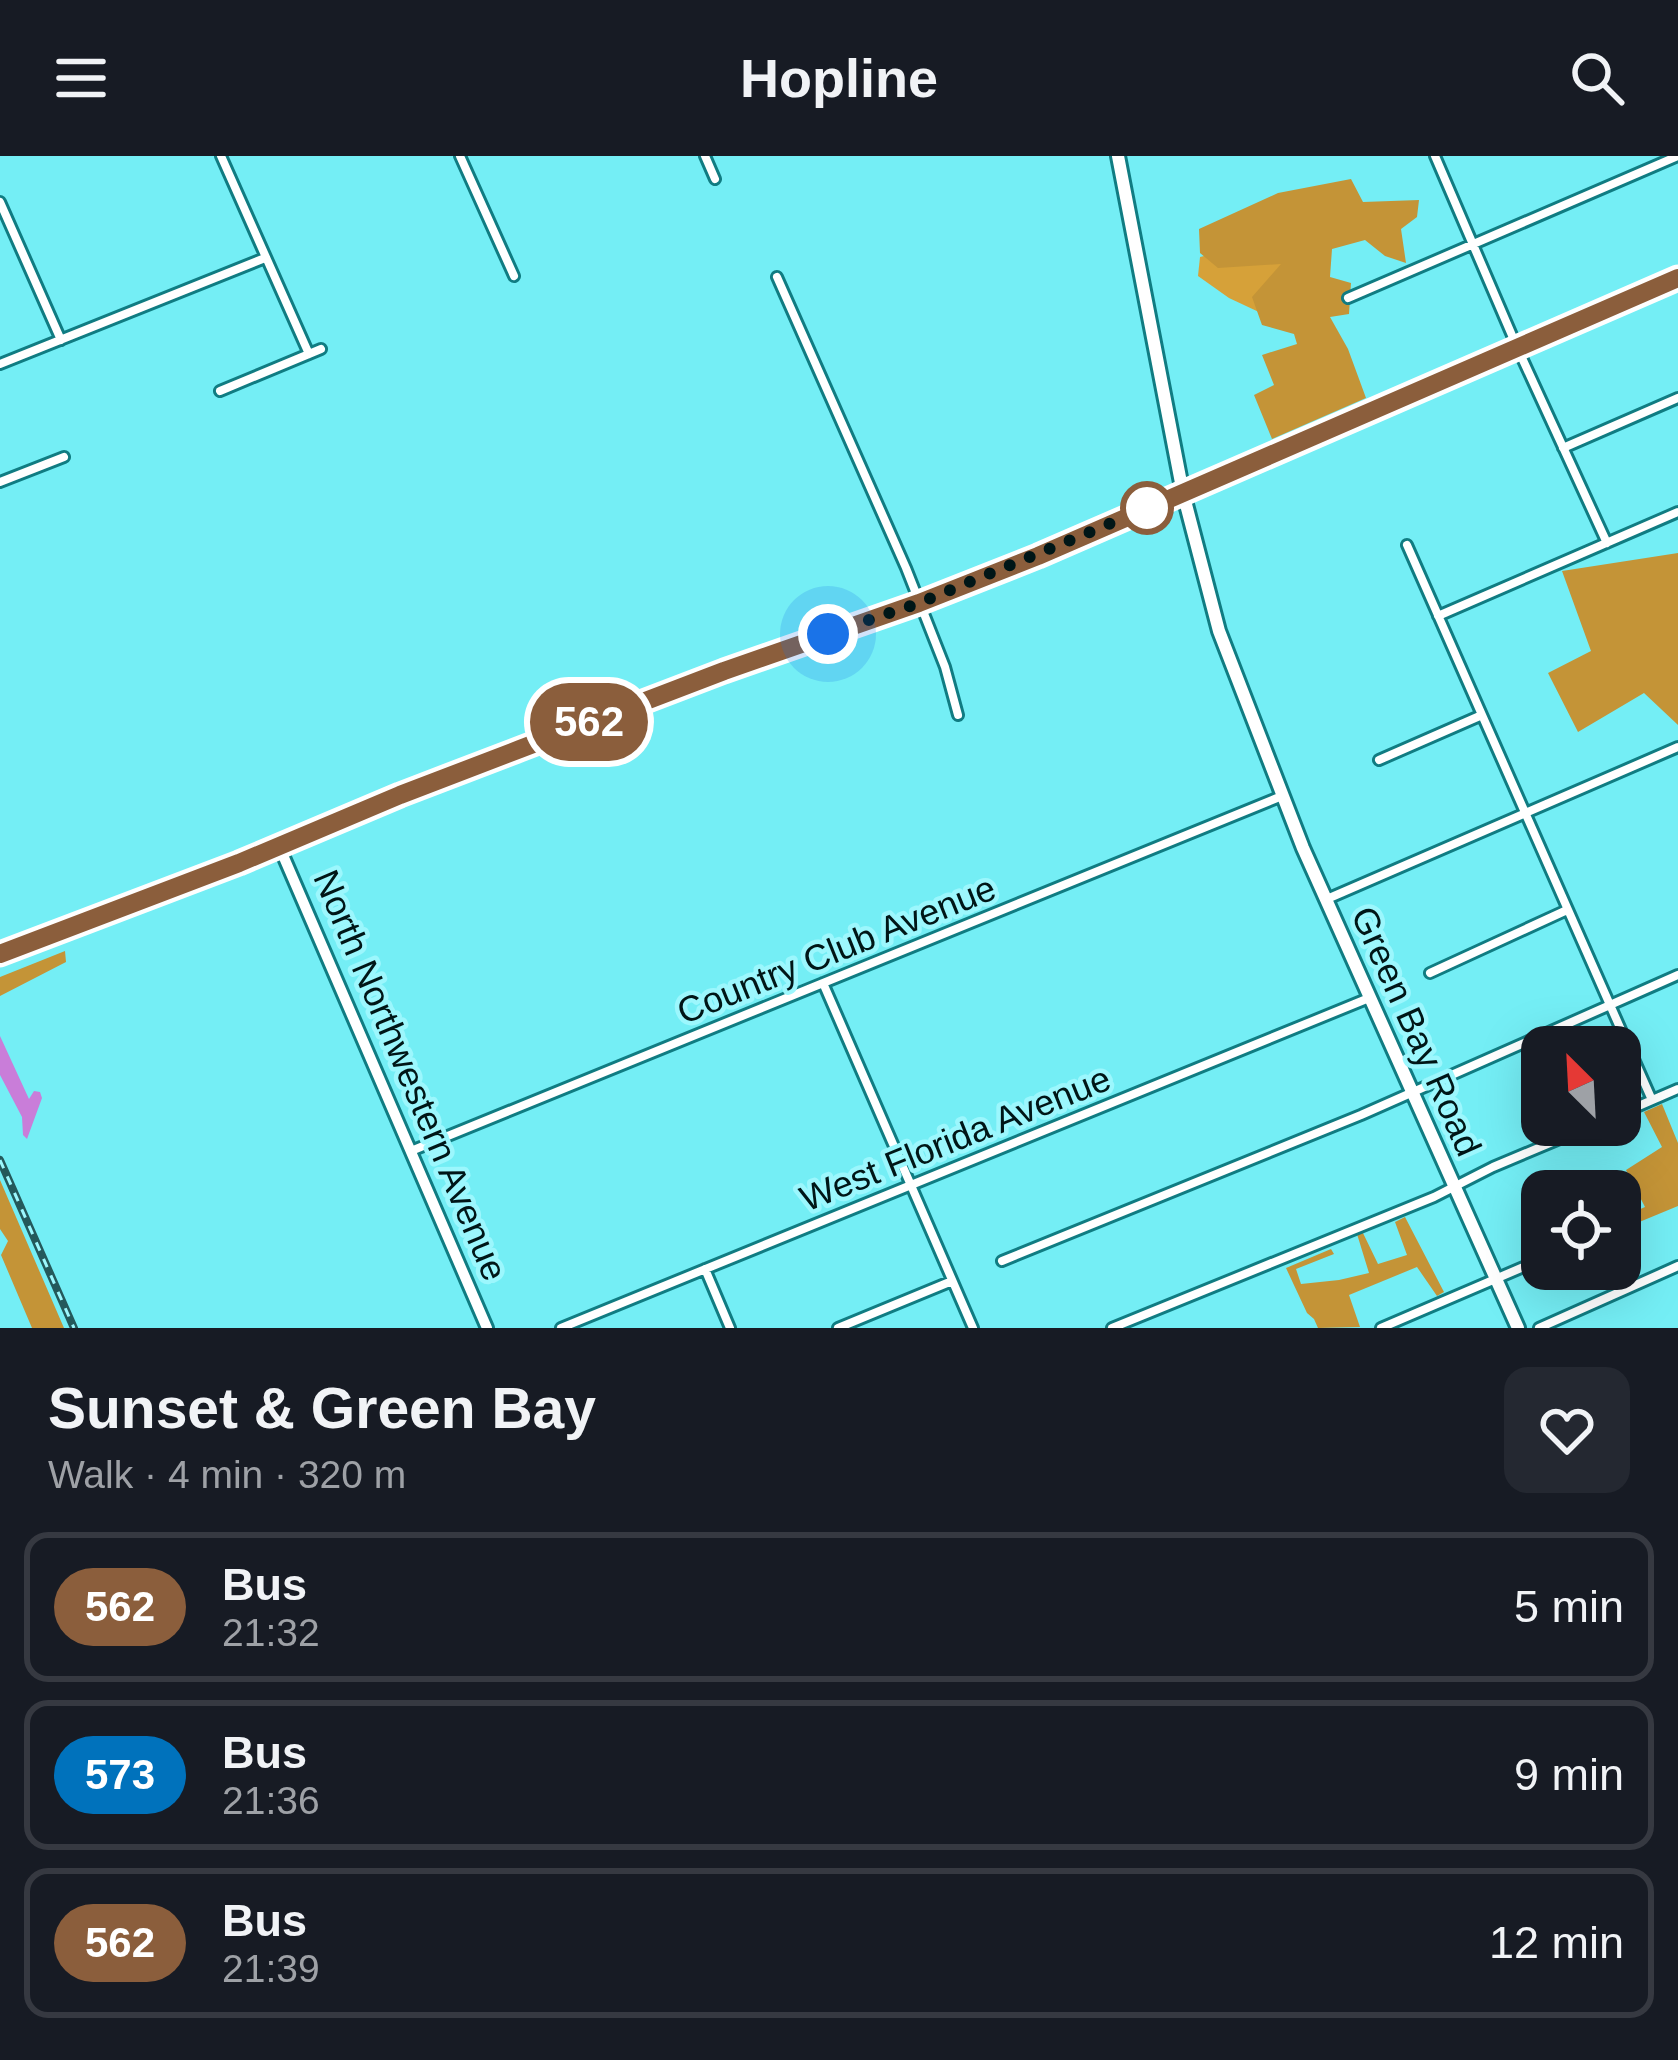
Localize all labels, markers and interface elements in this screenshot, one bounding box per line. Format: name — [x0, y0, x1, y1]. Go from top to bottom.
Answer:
icon: menu — [48, 45, 114, 111]
icon: search — [1564, 45, 1630, 111]
text: Hopline — [740, 48, 938, 108]
unlabelled marker — [1122, 483, 1172, 533]
your location — [798, 604, 858, 664]
line badge: 562 — [520, 683, 658, 761]
text: 562 — [554, 698, 624, 745]
street label: North Northwestern Avenue — [305, 864, 516, 1286]
street label: Country Club Avenue — [671, 867, 1001, 1032]
street label: Green Bay Road — [1343, 900, 1490, 1162]
north arrow — [1521, 1026, 1641, 1146]
map controls — [1521, 1026, 1641, 1290]
street label: West Florida Avenue — [794, 1057, 1116, 1219]
button: locate — [1521, 1170, 1641, 1290]
button: heart — [1504, 1367, 1630, 1493]
text: Sunset & Green Bay — [48, 1376, 596, 1440]
text: Walk · 4 min · 320 m — [48, 1453, 406, 1496]
text: Bus — [222, 1559, 307, 1610]
text: 5 min — [1514, 1581, 1624, 1632]
text: 562 — [85, 1583, 155, 1630]
text: 21:32 — [222, 1611, 320, 1654]
text: Bus — [222, 1727, 307, 1778]
text: 9 min — [1514, 1749, 1624, 1800]
text: 573 — [85, 1751, 155, 1798]
text: 21:36 — [222, 1779, 320, 1822]
text: Bus — [222, 1895, 307, 1946]
text: 12 min — [1489, 1917, 1624, 1968]
text: 562 — [85, 1919, 155, 1966]
text: 21:39 — [222, 1947, 320, 1990]

